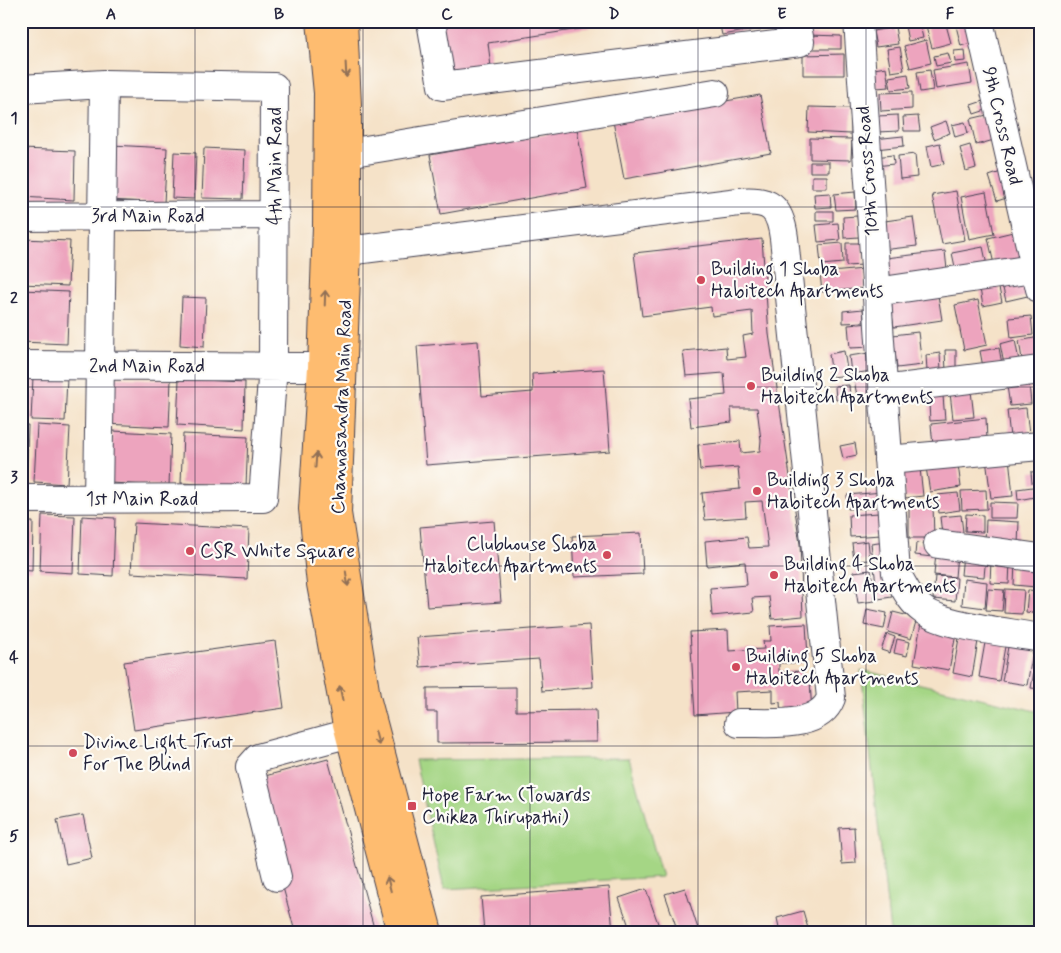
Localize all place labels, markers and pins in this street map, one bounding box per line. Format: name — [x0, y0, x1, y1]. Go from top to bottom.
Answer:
place label: Building 1 Shoba Habitech Apartments — [711, 257, 884, 306]
marker: Building 1 Shoba Habitech Apartments — [695, 274, 707, 286]
place label: Building 2 Shoba Habitech Apartments — [761, 363, 934, 412]
marker: Building 2 Shoba Habitech Apartments — [745, 380, 757, 392]
place label: Building 3 Shoba Habitech Apartments — [767, 468, 940, 517]
marker: Building 3 Shoba Habitech Apartments — [751, 485, 763, 497]
place label: Clubhouse Shoba Habitech Apartments — [424, 532, 597, 581]
place label: CSR White Square — [200, 539, 355, 564]
marker: CSR White Square — [184, 545, 196, 557]
marker: Clubhouse Shoba Habitech Apartments — [601, 549, 613, 561]
place label: Building 4 Shoba Habitech Apartments — [784, 552, 957, 601]
marker: Building 4 Shoba Habitech Apartments — [768, 569, 780, 581]
place label: Building 5 Shoba Habitech Apartments — [746, 644, 919, 693]
marker: Building 5 Shoba Habitech Apartments — [730, 661, 742, 673]
place label: Divine Light Trust For The Blind — [83, 730, 233, 777]
marker: Divine Light Trust For The Blind — [67, 747, 79, 759]
place label: Hope Farm (Towards Chikka Thirupathi) — [422, 783, 590, 830]
marker: Hope Farm (Towards Chikka Thirupathi) — [406, 800, 418, 812]

